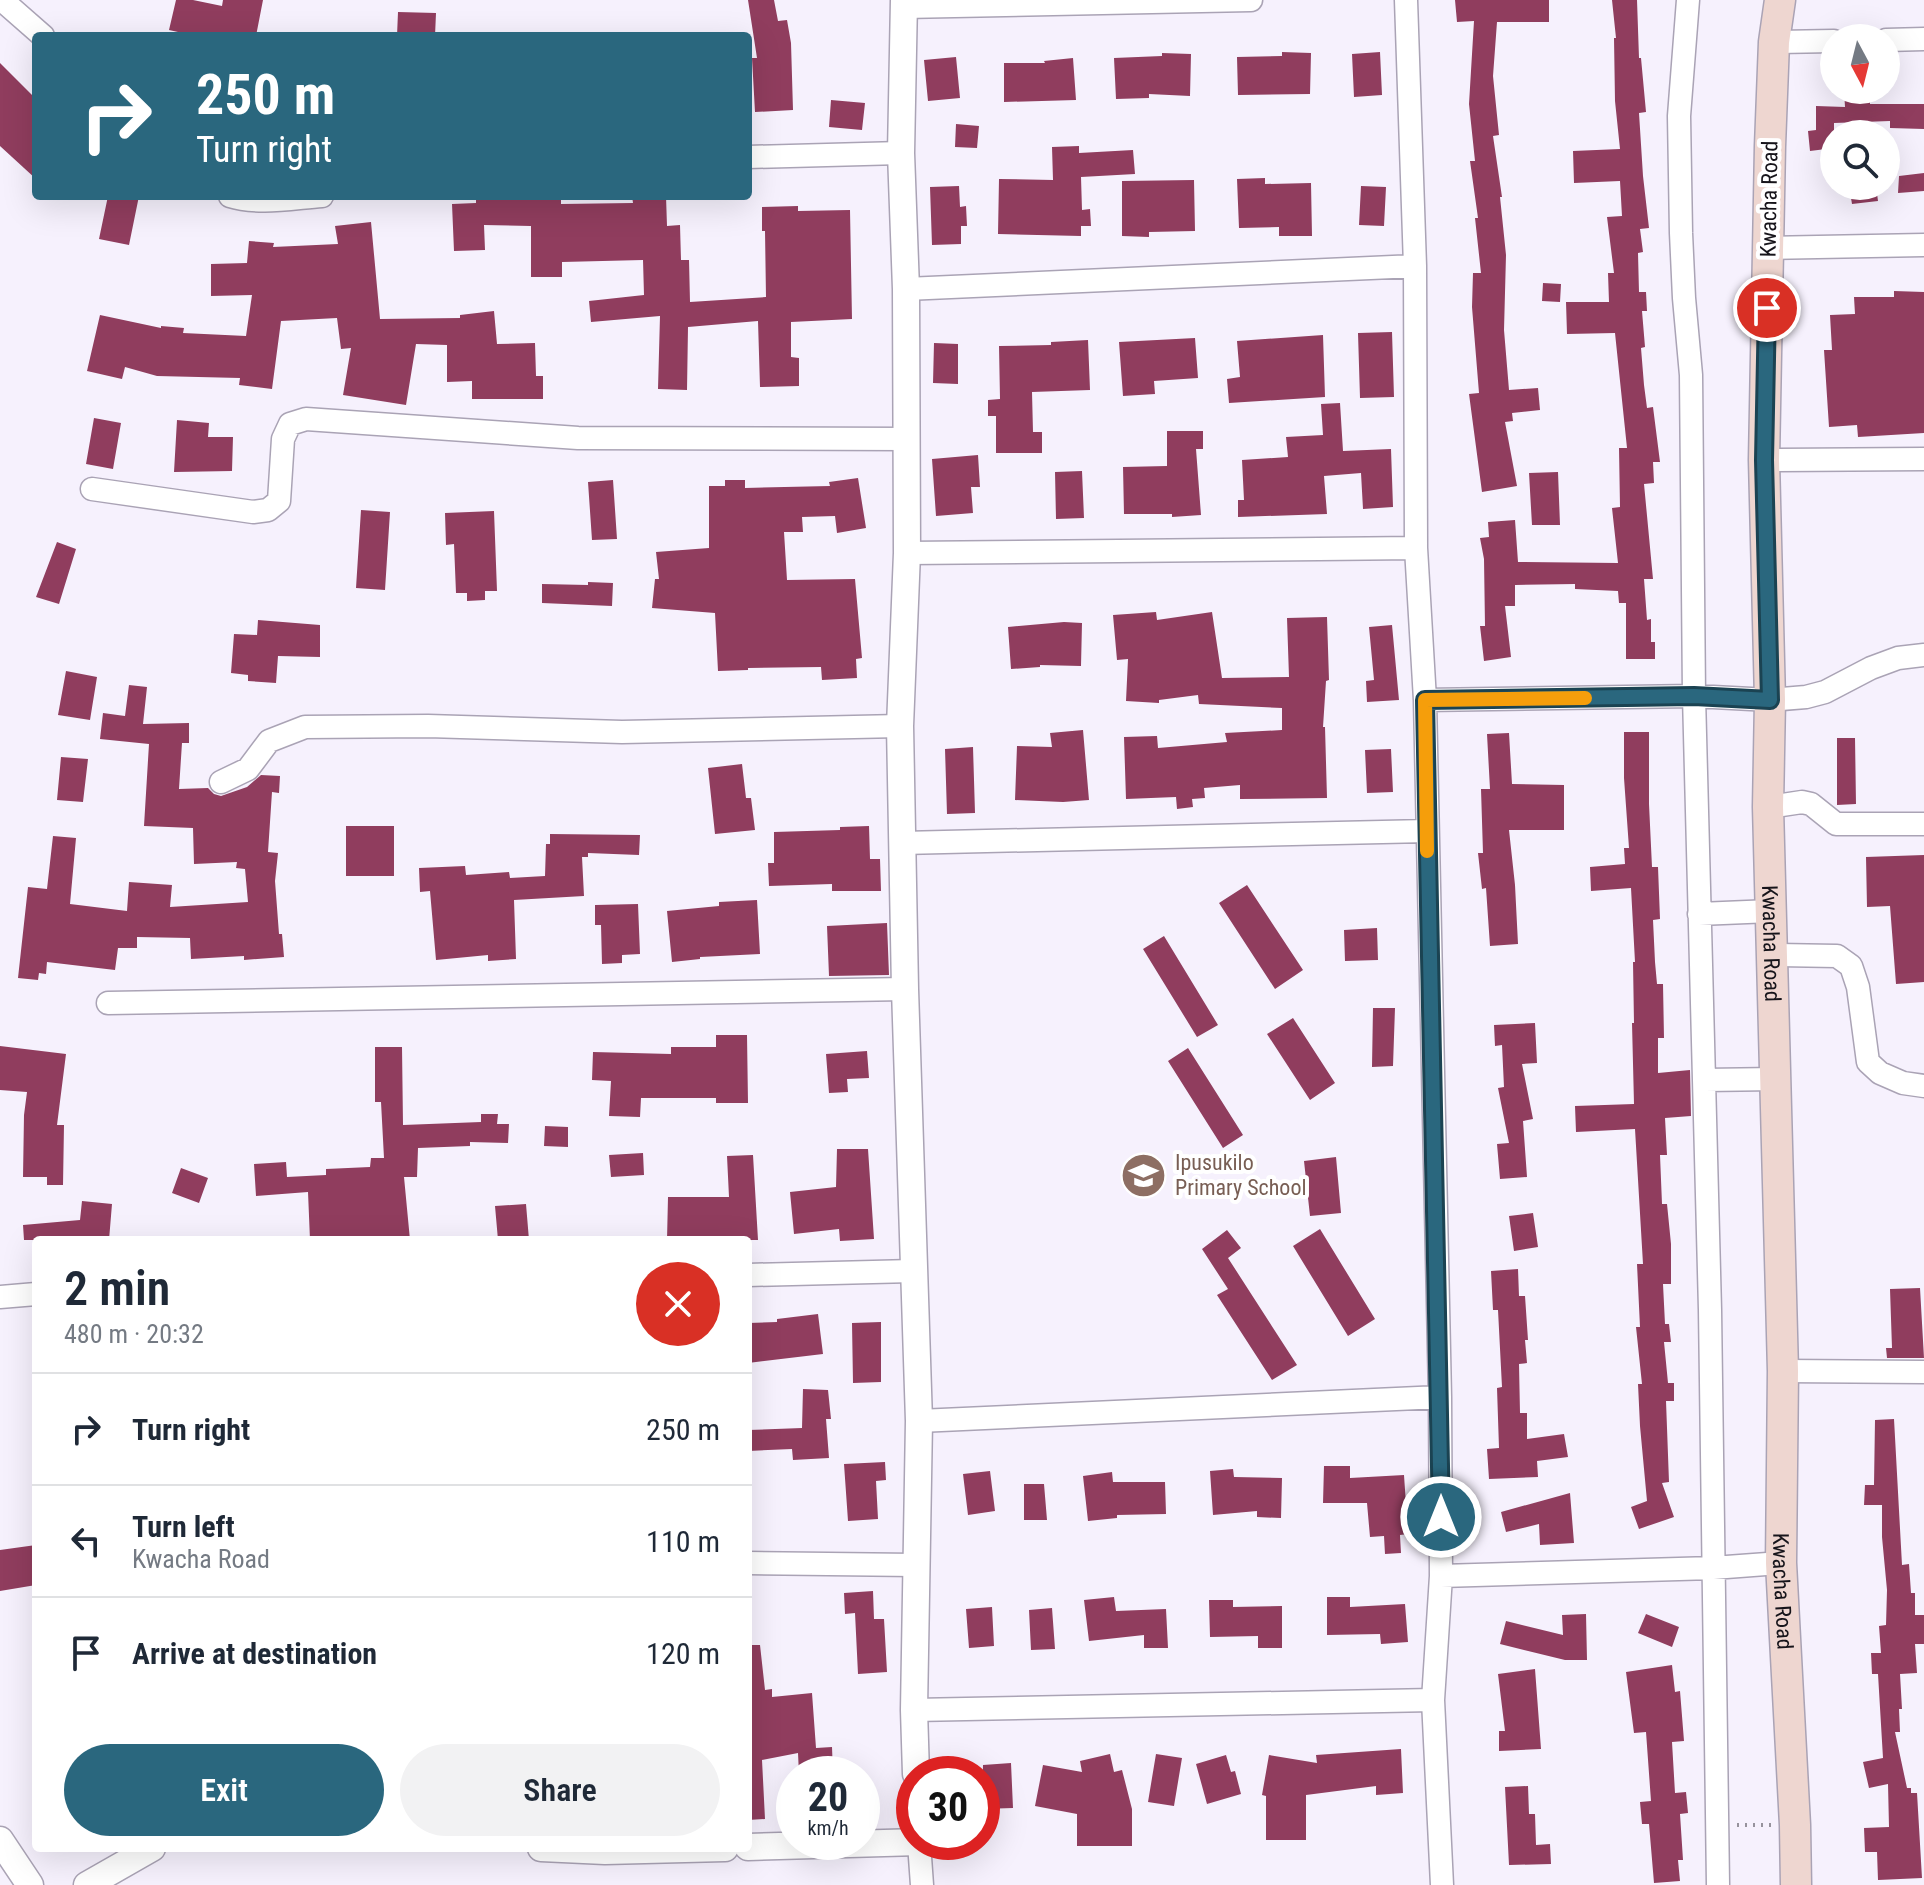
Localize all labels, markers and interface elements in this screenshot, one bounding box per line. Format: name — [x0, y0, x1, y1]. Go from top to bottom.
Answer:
north arrow — [1820, 24, 1900, 104]
map controls — [1820, 24, 1900, 200]
text: 250 m — [196, 62, 335, 128]
icon: right — [64, 64, 168, 168]
button: search — [1820, 120, 1900, 200]
text: Turn right — [196, 129, 332, 171]
street label: Kwacha Road — [1755, 140, 1783, 258]
pin — [1733, 274, 1801, 342]
icon: arrive — [1745, 286, 1789, 330]
street label: Kwacha Road — [1758, 885, 1786, 1002]
place label: Ipusukilo Primary School — [1175, 1150, 1306, 1200]
school or university icon: Ipusukilo Primary School — [1120, 1151, 1168, 1199]
text: 2 min — [64, 1260, 170, 1317]
button: close — [636, 1262, 720, 1346]
text: 480 m · 20:32 — [64, 1319, 204, 1349]
icon: right — [64, 1407, 108, 1451]
text: Turn right — [132, 1412, 250, 1447]
text: 250 m — [646, 1412, 720, 1447]
position arrow — [1399, 1475, 1483, 1559]
text: Turn left — [132, 1509, 235, 1544]
icon: left — [64, 1519, 108, 1563]
text: 110 m — [646, 1524, 720, 1559]
street label: Kwacha Road — [1768, 1533, 1798, 1650]
text: Kwacha Road — [132, 1544, 270, 1574]
icon: arrive — [64, 1631, 108, 1675]
text: Arrive at destination — [132, 1636, 377, 1671]
text: 120 m — [646, 1636, 720, 1671]
button: Exit — [64, 1744, 384, 1836]
button: Share — [400, 1744, 720, 1836]
speed limit sign: 30 — [896, 1756, 1000, 1860]
text: 20 — [808, 1774, 848, 1821]
text: km/h — [807, 1816, 849, 1840]

